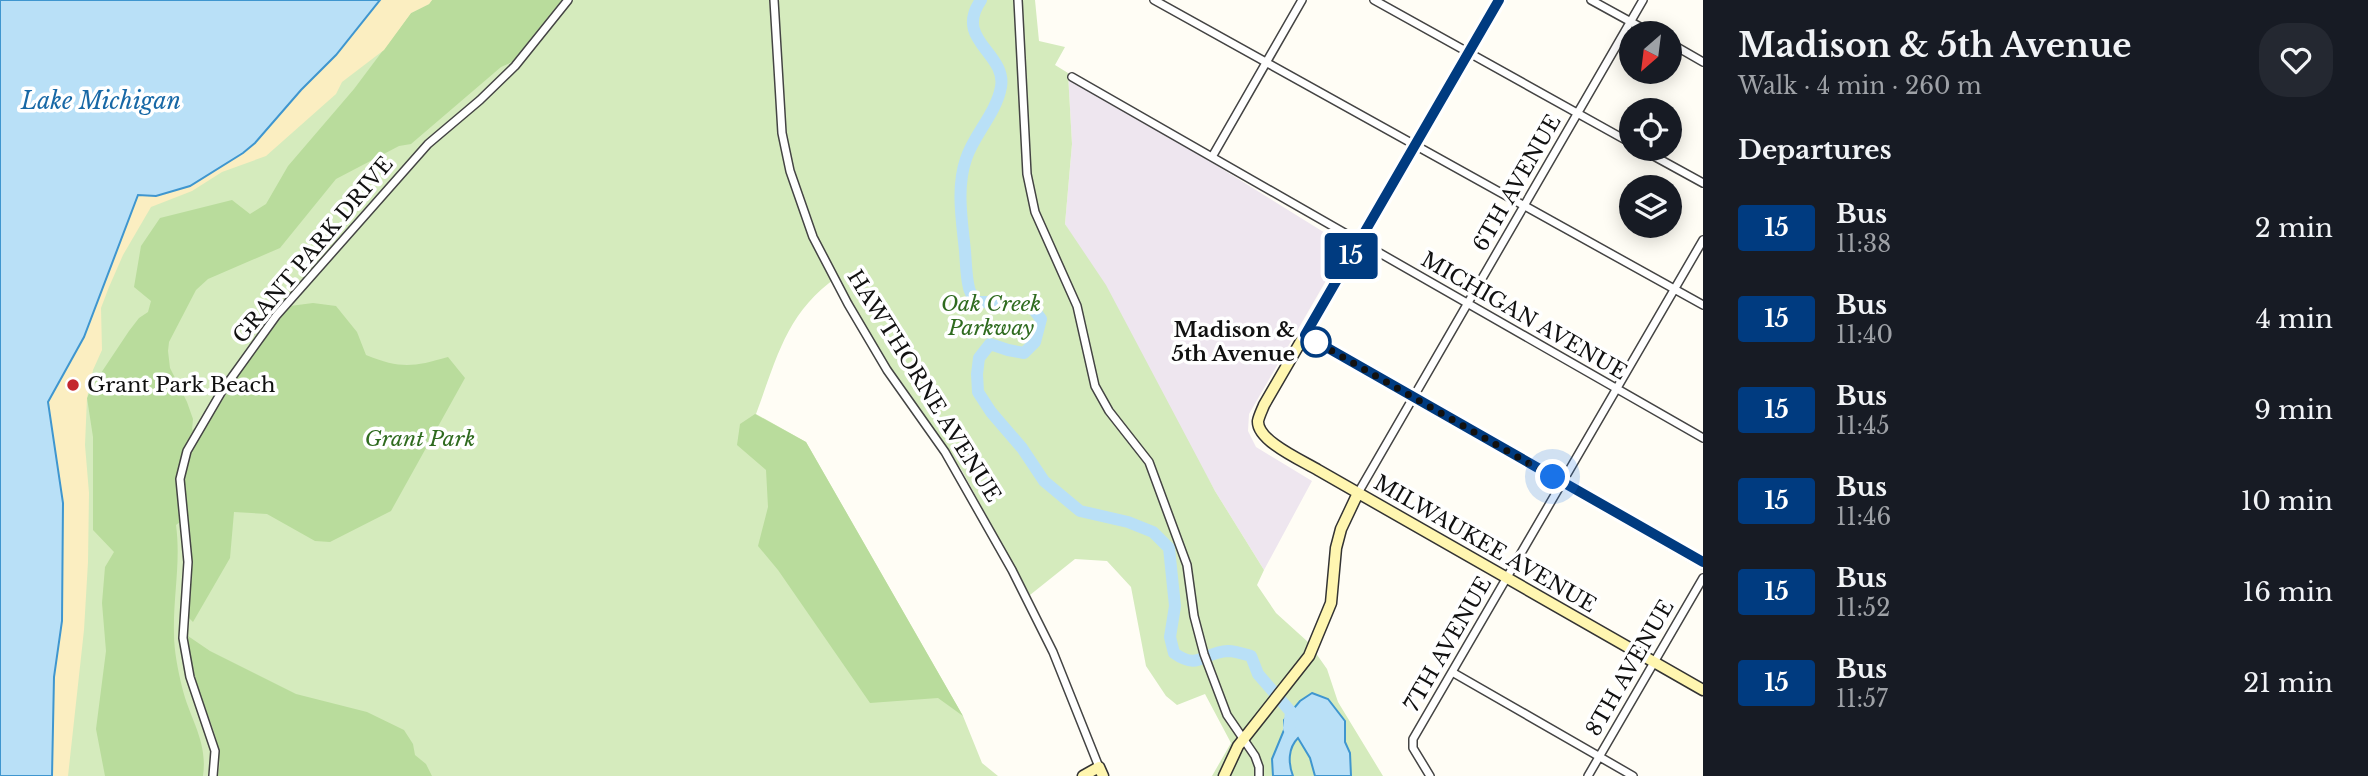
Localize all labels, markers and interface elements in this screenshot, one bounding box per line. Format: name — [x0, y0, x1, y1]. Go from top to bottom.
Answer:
north arrow — [1619, 21, 1682, 84]
map controls — [1619, 21, 1682, 238]
button: heart — [2259, 23, 2333, 97]
text: Madison & 5th Avenue — [1738, 25, 2132, 66]
text: Walk · 4 min · 260 m — [1738, 72, 1982, 100]
water label: Lake Michigan — [20, 87, 181, 115]
button: locate — [1619, 98, 1682, 161]
street label: 6TH AVENUE — [1467, 110, 1567, 256]
text: Departures — [1738, 134, 1892, 166]
street label: GRANT PARK DRIVE — [227, 151, 399, 349]
button: layers — [1619, 175, 1682, 238]
text: Bus — [1836, 198, 1887, 230]
text: 2 min — [2255, 212, 2333, 244]
text: 15 — [1764, 213, 1789, 242]
text: 11:38 — [1836, 230, 1891, 258]
line badge: 15 — [1320, 233, 1382, 279]
text: 15 — [1339, 241, 1363, 270]
street label: MICHIGAN AVENUE — [1417, 246, 1631, 386]
street label: HAWTHORNE AVENUE — [842, 265, 1006, 507]
text: Bus — [1836, 289, 1887, 321]
park label: Oak Creek Parkway — [941, 291, 1041, 341]
text: 4 min — [2256, 303, 2333, 335]
text: 15 — [1764, 304, 1789, 333]
place label: Madison & 5th Avenue — [1172, 317, 1295, 367]
text: 11:40 — [1836, 321, 1893, 349]
marker: Madison & 5th Avenue — [1301, 327, 1331, 357]
place label: Grant Park Beach — [87, 372, 275, 398]
marker: Grant Park Beach — [65, 377, 81, 393]
text: Bus — [1836, 380, 1887, 412]
text: 9 min — [2254, 394, 2333, 426]
text: 15 — [1764, 395, 1789, 424]
text: 11:45 — [1836, 412, 1890, 440]
park label: Grant Park — [365, 426, 475, 452]
your location — [1535, 459, 1570, 494]
street label: MILWAUKEE AVENUE — [1369, 470, 1601, 618]
text: Bus — [1836, 471, 1887, 503]
text: 10 min — [2241, 485, 2333, 517]
text: 15 — [1764, 486, 1789, 515]
text: 11:46 — [1836, 503, 1891, 531]
text: Bus — [1836, 562, 1887, 594]
street label: 7TH AVENUE — [1399, 572, 1497, 716]
text: 16 min — [2243, 576, 2333, 608]
text: 15 — [1764, 577, 1789, 606]
text: 11:52 — [1836, 594, 1890, 622]
street label: 8TH AVENUE — [1581, 595, 1679, 741]
text: Bus — [1836, 653, 1887, 685]
text: 21 min — [2243, 667, 2333, 699]
text: 15 — [1764, 668, 1789, 697]
text: 11:57 — [1836, 685, 1888, 713]

